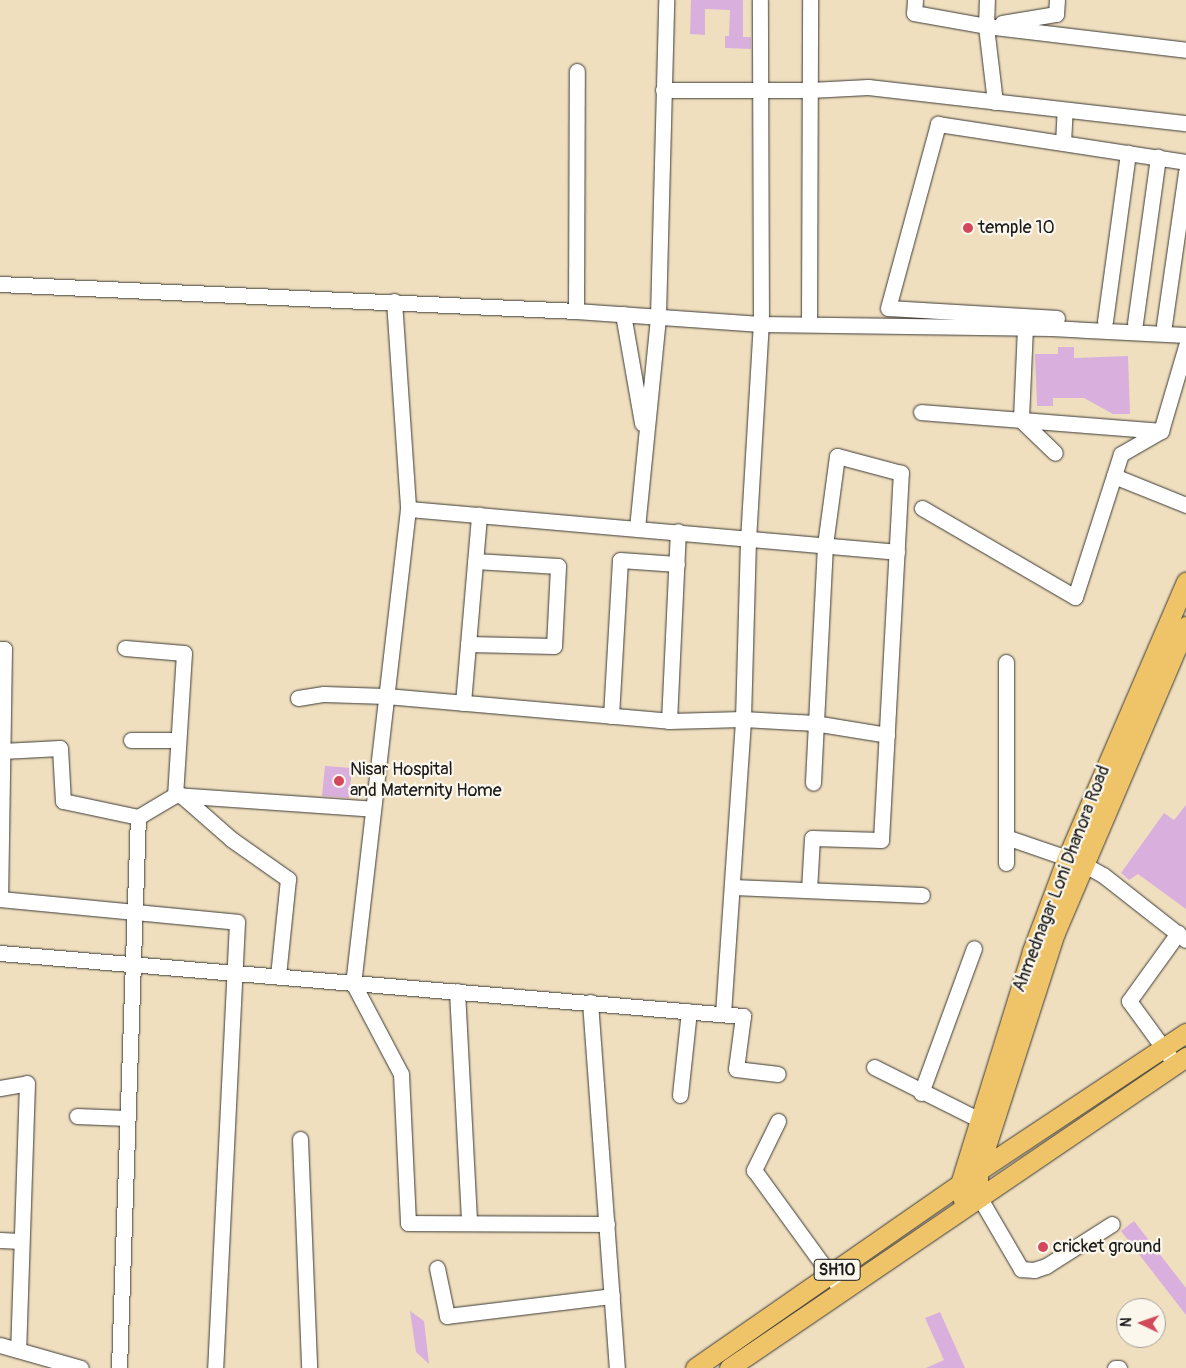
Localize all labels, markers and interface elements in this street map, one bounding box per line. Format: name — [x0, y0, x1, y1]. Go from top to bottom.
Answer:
place label: temple 10 — [978, 217, 1055, 239]
marker: temple 10 — [962, 222, 974, 234]
place label: Nisar Hospital and Maternity Home — [350, 760, 502, 802]
street label: Ahmednagar Loni Dhanora Road — [1009, 763, 1115, 995]
marker: Nisar Hospital and Maternity Home — [332, 774, 346, 788]
place label: cricket ground — [1053, 1236, 1161, 1258]
marker: cricket ground — [1037, 1241, 1049, 1253]
road number: SH10 — [813, 1256, 861, 1284]
north arrow — [1116, 1298, 1166, 1348]
text: N — [1118, 1317, 1135, 1327]

